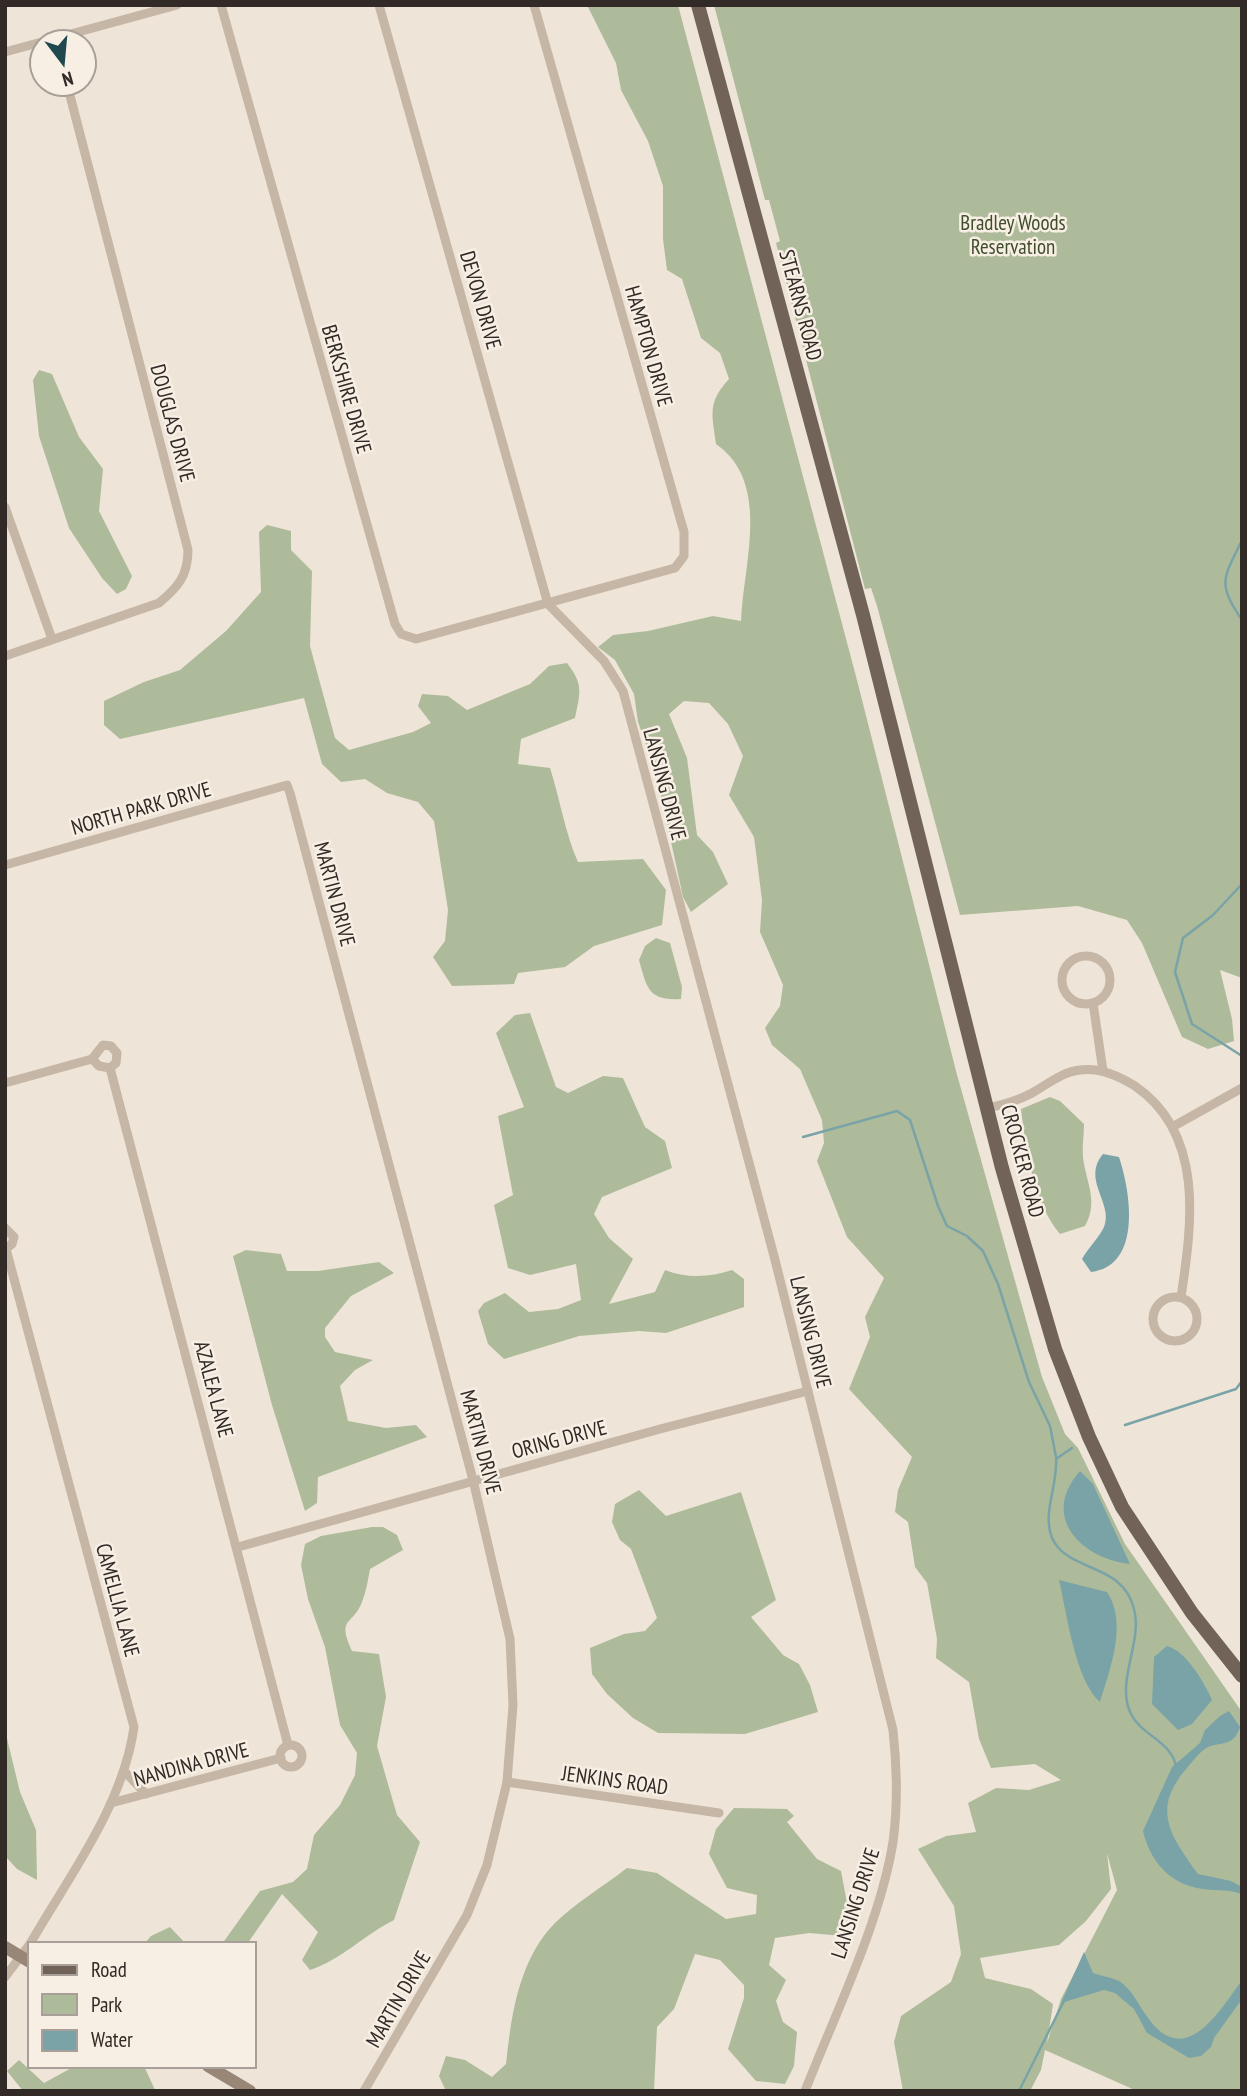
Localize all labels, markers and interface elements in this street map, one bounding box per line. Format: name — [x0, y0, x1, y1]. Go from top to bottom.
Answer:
north arrow — [28, 28, 98, 98]
text: N — [59, 66, 76, 92]
park label: Bradley Woods Reservation — [960, 209, 1066, 260]
street label: STEARNS ROAD — [773, 247, 829, 363]
street label: DEVON DRIVE — [454, 248, 508, 352]
street label: HAMPTON DRIVE — [619, 282, 679, 410]
street label: BERKSHIRE DRIVE — [316, 321, 378, 457]
street label: DOUGLAS DRIVE — [144, 361, 202, 485]
street label: LANSING DRIVE — [637, 725, 693, 843]
street label: NORTH PARK DRIVE — [68, 775, 214, 841]
street label: MARTIN DRIVE — [308, 839, 362, 949]
street label: CROCKER ROAD — [995, 1102, 1051, 1220]
street label: LANSING DRIVE — [784, 1273, 838, 1391]
street label: AZALEA LANE — [188, 1338, 240, 1440]
street label: MARTIN DRIVE — [454, 1387, 508, 1497]
street label: ORING DRIVE — [509, 1413, 609, 1465]
street label: CAMELLIA LANE — [90, 1540, 146, 1660]
street label: NANDINA DRIVE — [130, 1736, 252, 1792]
street label: JENKINS ROAD — [559, 1759, 670, 1801]
street label: LANSING DRIVE — [824, 1844, 886, 1962]
legend — [28, 1942, 256, 2068]
street label: MARTIN DRIVE — [360, 1946, 436, 2052]
text: Road — [91, 1956, 127, 1983]
text: Park — [91, 1991, 122, 2018]
text: Water — [91, 2026, 133, 2053]

